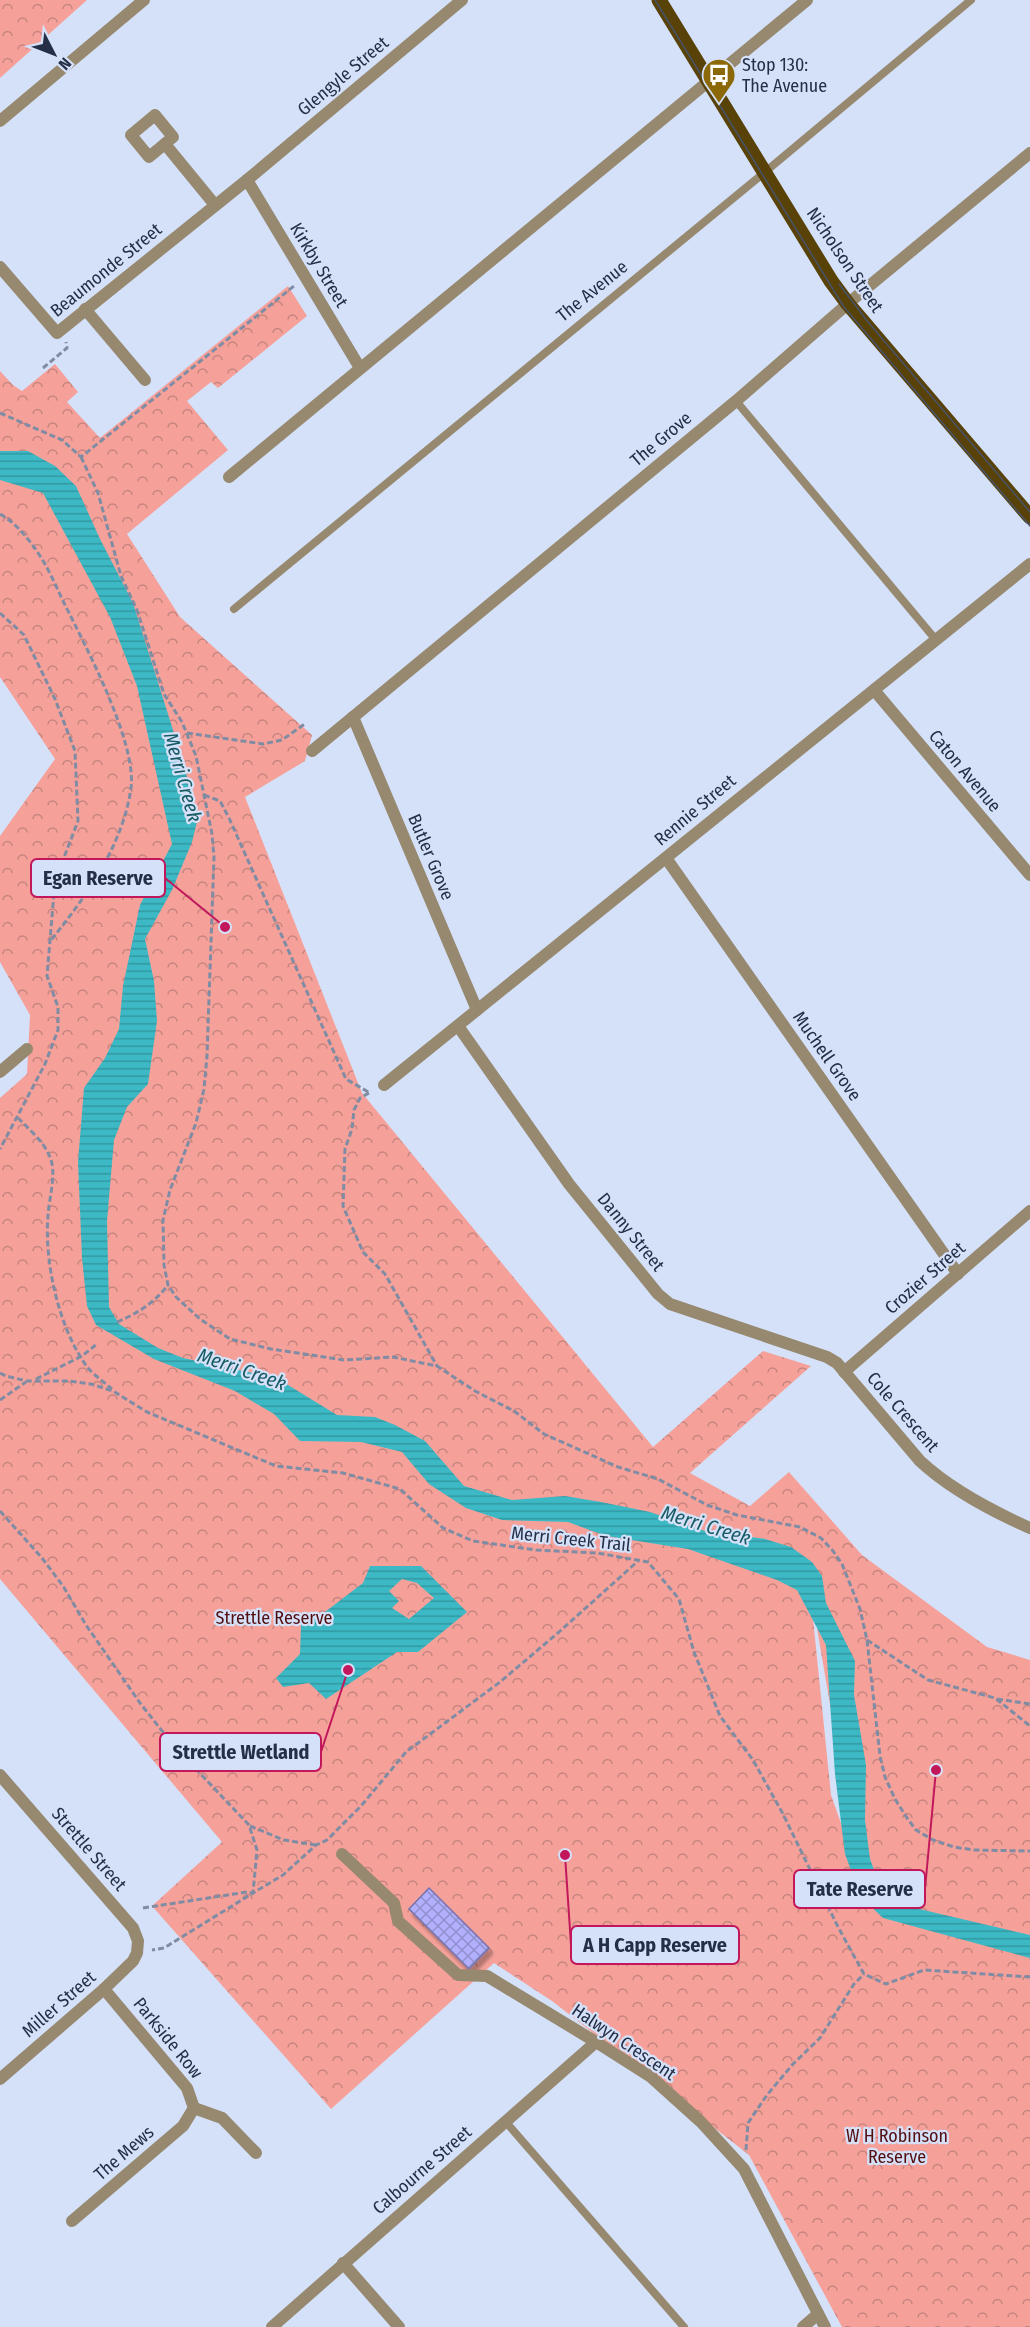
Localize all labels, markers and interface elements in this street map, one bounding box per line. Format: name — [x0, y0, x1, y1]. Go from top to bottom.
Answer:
north arrow — [24, 24, 84, 84]
street label: Glengyle Street — [293, 32, 393, 120]
text: N — [55, 54, 75, 74]
place label: Stop 130: The Avenue — [742, 54, 827, 97]
bus stop icon: Stop 130: The Avenue — [701, 57, 737, 104]
street label: Nicholson Street — [802, 203, 888, 317]
street label: Beaumonde Street — [46, 218, 166, 322]
street label: Kirkby Street — [285, 219, 353, 311]
street label: The Avenue — [552, 256, 632, 326]
street label: The Grove — [626, 407, 696, 471]
street label: Caton Avenue — [924, 725, 1006, 817]
water label: Merri Creek — [159, 729, 207, 825]
street label: Rennie Street — [650, 770, 740, 850]
street label: Butler Grove — [403, 811, 459, 903]
callout: Egan Reserve — [31, 859, 165, 897]
text: Egan Reserve — [43, 866, 153, 890]
street label: Muchell Grove — [788, 1007, 866, 1105]
street label: Danny Street — [593, 1188, 669, 1276]
street label: Crozier Street — [880, 1237, 970, 1319]
water label: Merri Creek — [195, 1343, 290, 1395]
street label: Cole Crescent — [862, 1367, 944, 1457]
water label: Merri Creek — [658, 1500, 754, 1550]
street label: Merri Creek Trail — [510, 1522, 632, 1556]
park label: Strettle Reserve — [216, 1607, 333, 1629]
callout: Strettle Wetland — [160, 1733, 321, 1771]
text: Strettle Wetland — [173, 1740, 309, 1764]
street label: Strettle Street — [47, 1803, 131, 1895]
callout: Tate Reserve — [794, 1870, 925, 1908]
text: Tate Reserve — [807, 1877, 913, 1901]
callout: A H Capp Reserve — [571, 1926, 739, 1964]
text: A H Capp Reserve — [582, 1933, 727, 1957]
street label: Miller Street — [18, 1966, 100, 2042]
street label: Parkside Row — [129, 1993, 207, 2083]
street label: Halwyn Crescent — [568, 1999, 680, 2085]
street label: The Mews — [90, 2121, 159, 2185]
street label: Calbourne Street — [368, 2121, 476, 2219]
park label: W H Robinson Reserve — [846, 2125, 948, 2168]

